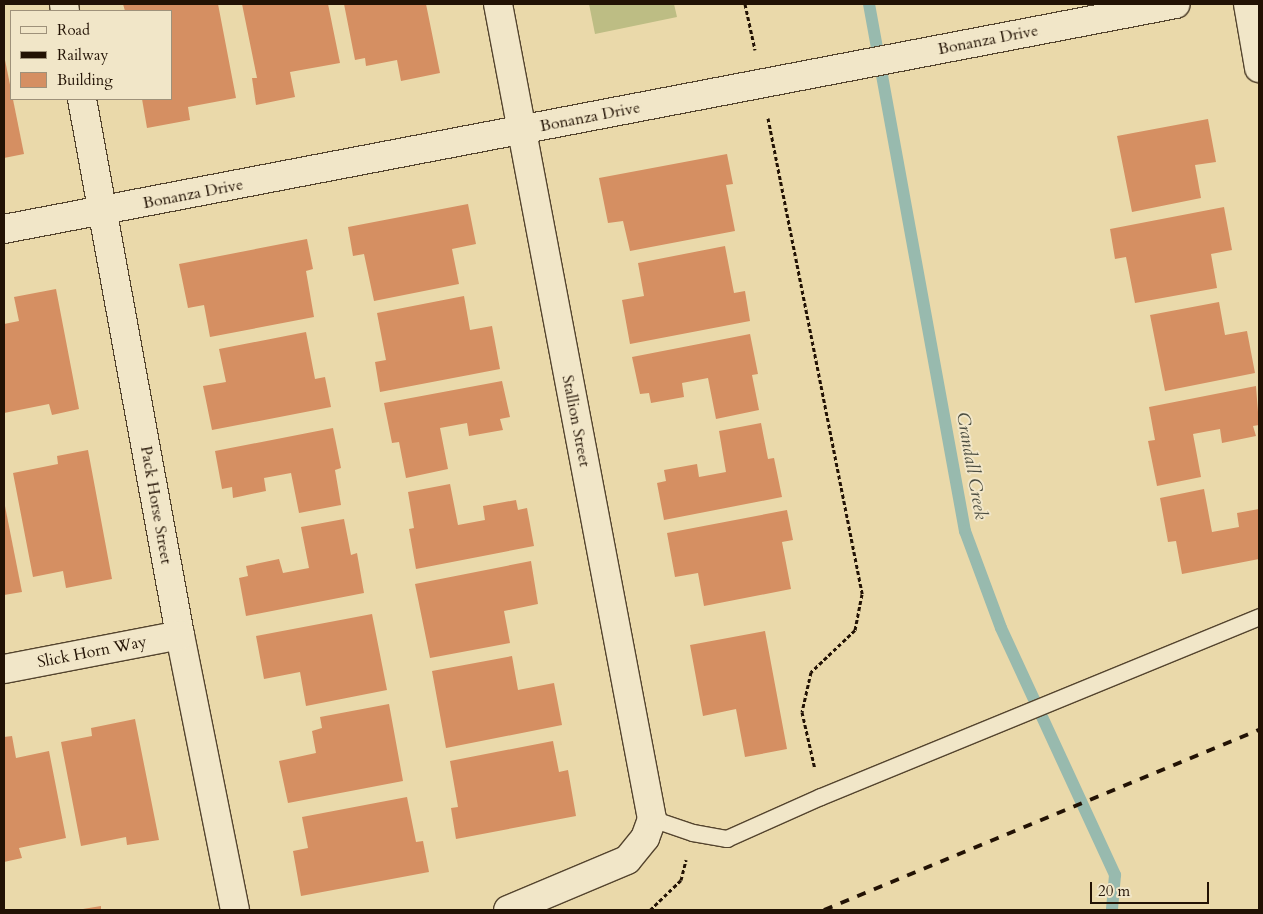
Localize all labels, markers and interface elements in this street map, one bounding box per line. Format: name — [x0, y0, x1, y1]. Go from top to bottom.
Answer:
legend — [10, 10, 172, 100]
text: Road — [57, 20, 90, 40]
street label: Bonanza Drive — [936, 21, 1040, 59]
text: Railway — [57, 45, 108, 65]
text: Building — [57, 70, 113, 90]
street label: Bonanza Drive — [538, 98, 642, 136]
street label: Bonanza Drive — [141, 175, 245, 213]
street label: Stallion Street — [558, 373, 594, 469]
water label: Crandall Creek — [951, 411, 991, 521]
street label: Pack Horse Street — [136, 444, 176, 566]
street label: Slick Horn Way — [36, 632, 148, 672]
scale bar — [1093, 872, 1212, 904]
text: 20 m — [1098, 881, 1130, 901]

